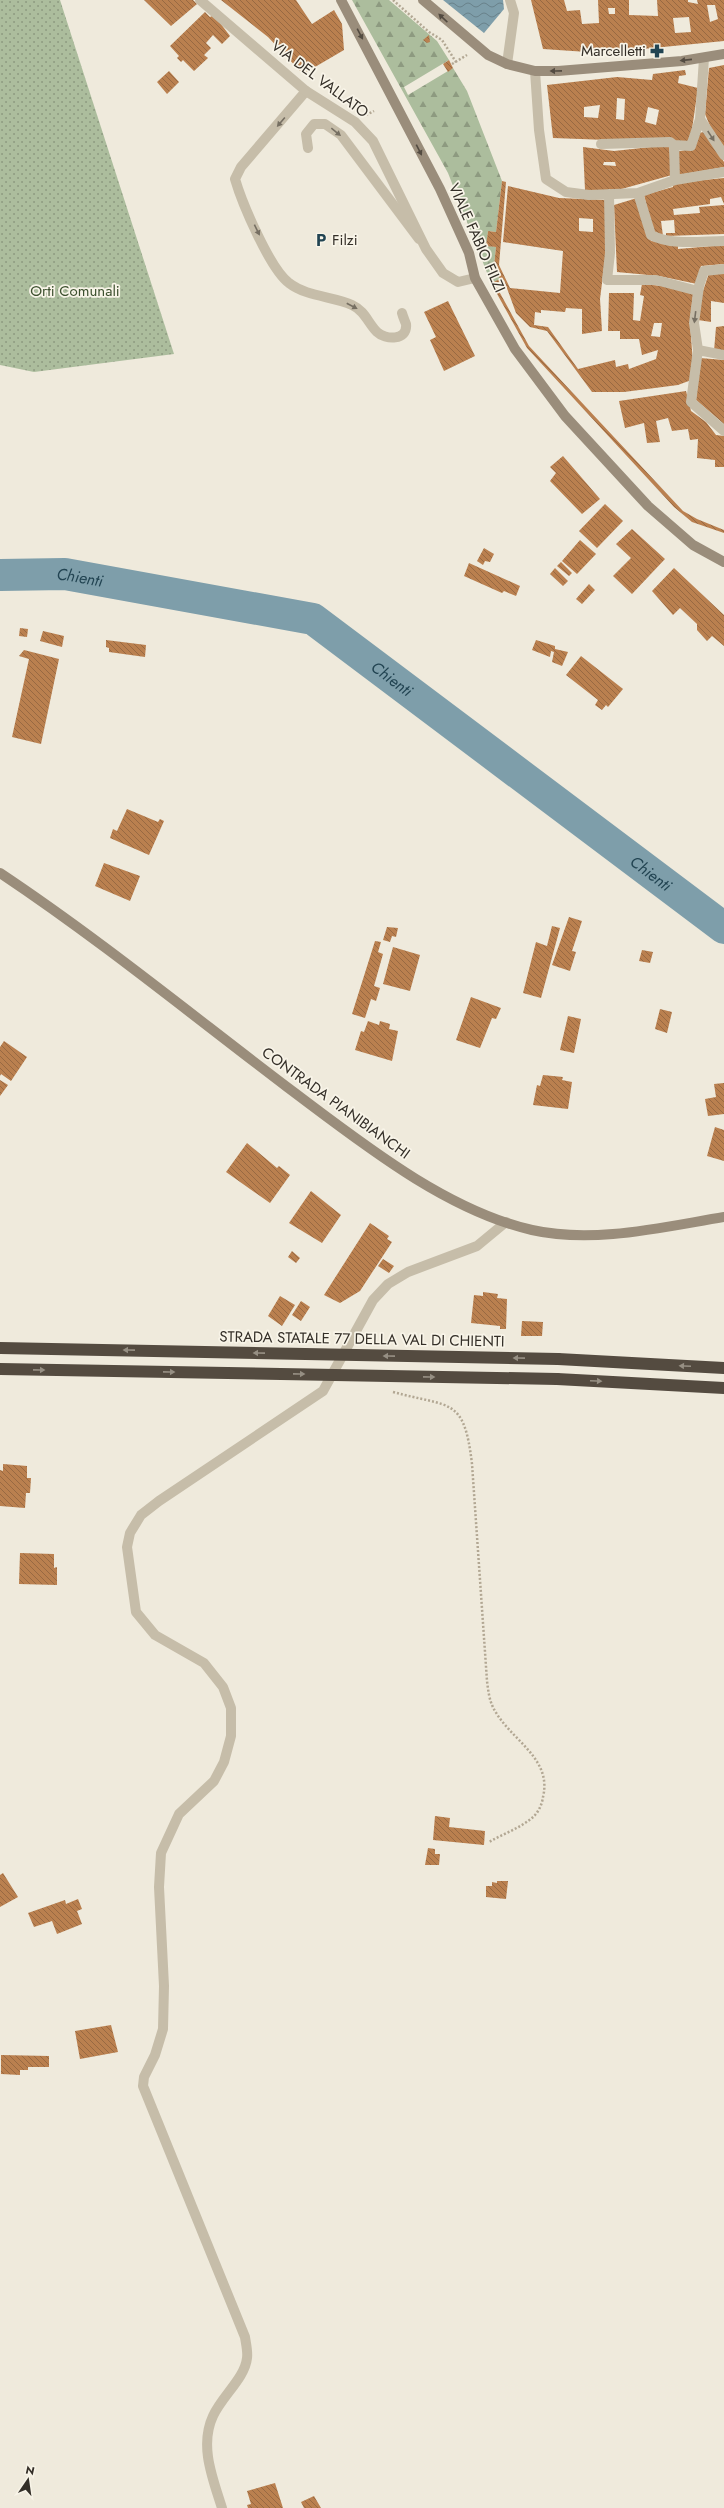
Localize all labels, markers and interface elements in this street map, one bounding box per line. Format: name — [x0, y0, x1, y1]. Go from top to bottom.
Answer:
one-way arrow — [437, 13, 448, 22]
one-way arrow — [356, 28, 363, 40]
street label: VIA DEL VALLATO — [267, 35, 373, 123]
place label: Marcelletti — [581, 40, 646, 62]
pharmacy icon: Marcelletti — [649, 43, 665, 59]
one-way arrow — [680, 57, 692, 64]
one-way arrow — [549, 68, 562, 74]
one-way arrow — [277, 116, 286, 127]
one-way arrow — [331, 128, 342, 137]
one-way arrow — [707, 131, 715, 141]
one-way arrow — [416, 144, 423, 155]
street label: VIALE FABIO FILZI — [443, 180, 511, 296]
one-way arrow — [254, 225, 260, 236]
place label: Filzi — [332, 229, 358, 251]
parking icon: Filzi — [313, 232, 329, 248]
park label: Orti Comunali — [30, 280, 120, 302]
one-way arrow — [346, 303, 358, 310]
one-way arrow — [692, 311, 698, 323]
water label: Chienti — [56, 563, 106, 593]
water label: Chienti — [366, 656, 418, 703]
water label: Chienti — [625, 850, 677, 897]
street label: CONTRADA PIANIBIANCHI — [257, 1042, 415, 1164]
street label: STRADA STATALE 77 DELLA VAL DI CHIENTI — [219, 1326, 505, 1352]
one-way arrow — [123, 1347, 135, 1354]
one-way arrow — [252, 1350, 265, 1356]
one-way arrow — [383, 1352, 395, 1359]
one-way arrow — [512, 1355, 525, 1361]
one-way arrow — [679, 1362, 691, 1369]
one-way arrow — [33, 1367, 46, 1373]
one-way arrow — [163, 1369, 176, 1375]
one-way arrow — [293, 1371, 305, 1378]
one-way arrow — [423, 1374, 436, 1380]
one-way arrow — [590, 1378, 602, 1385]
north arrow — [8, 2460, 48, 2500]
text: N — [24, 2461, 36, 2479]

